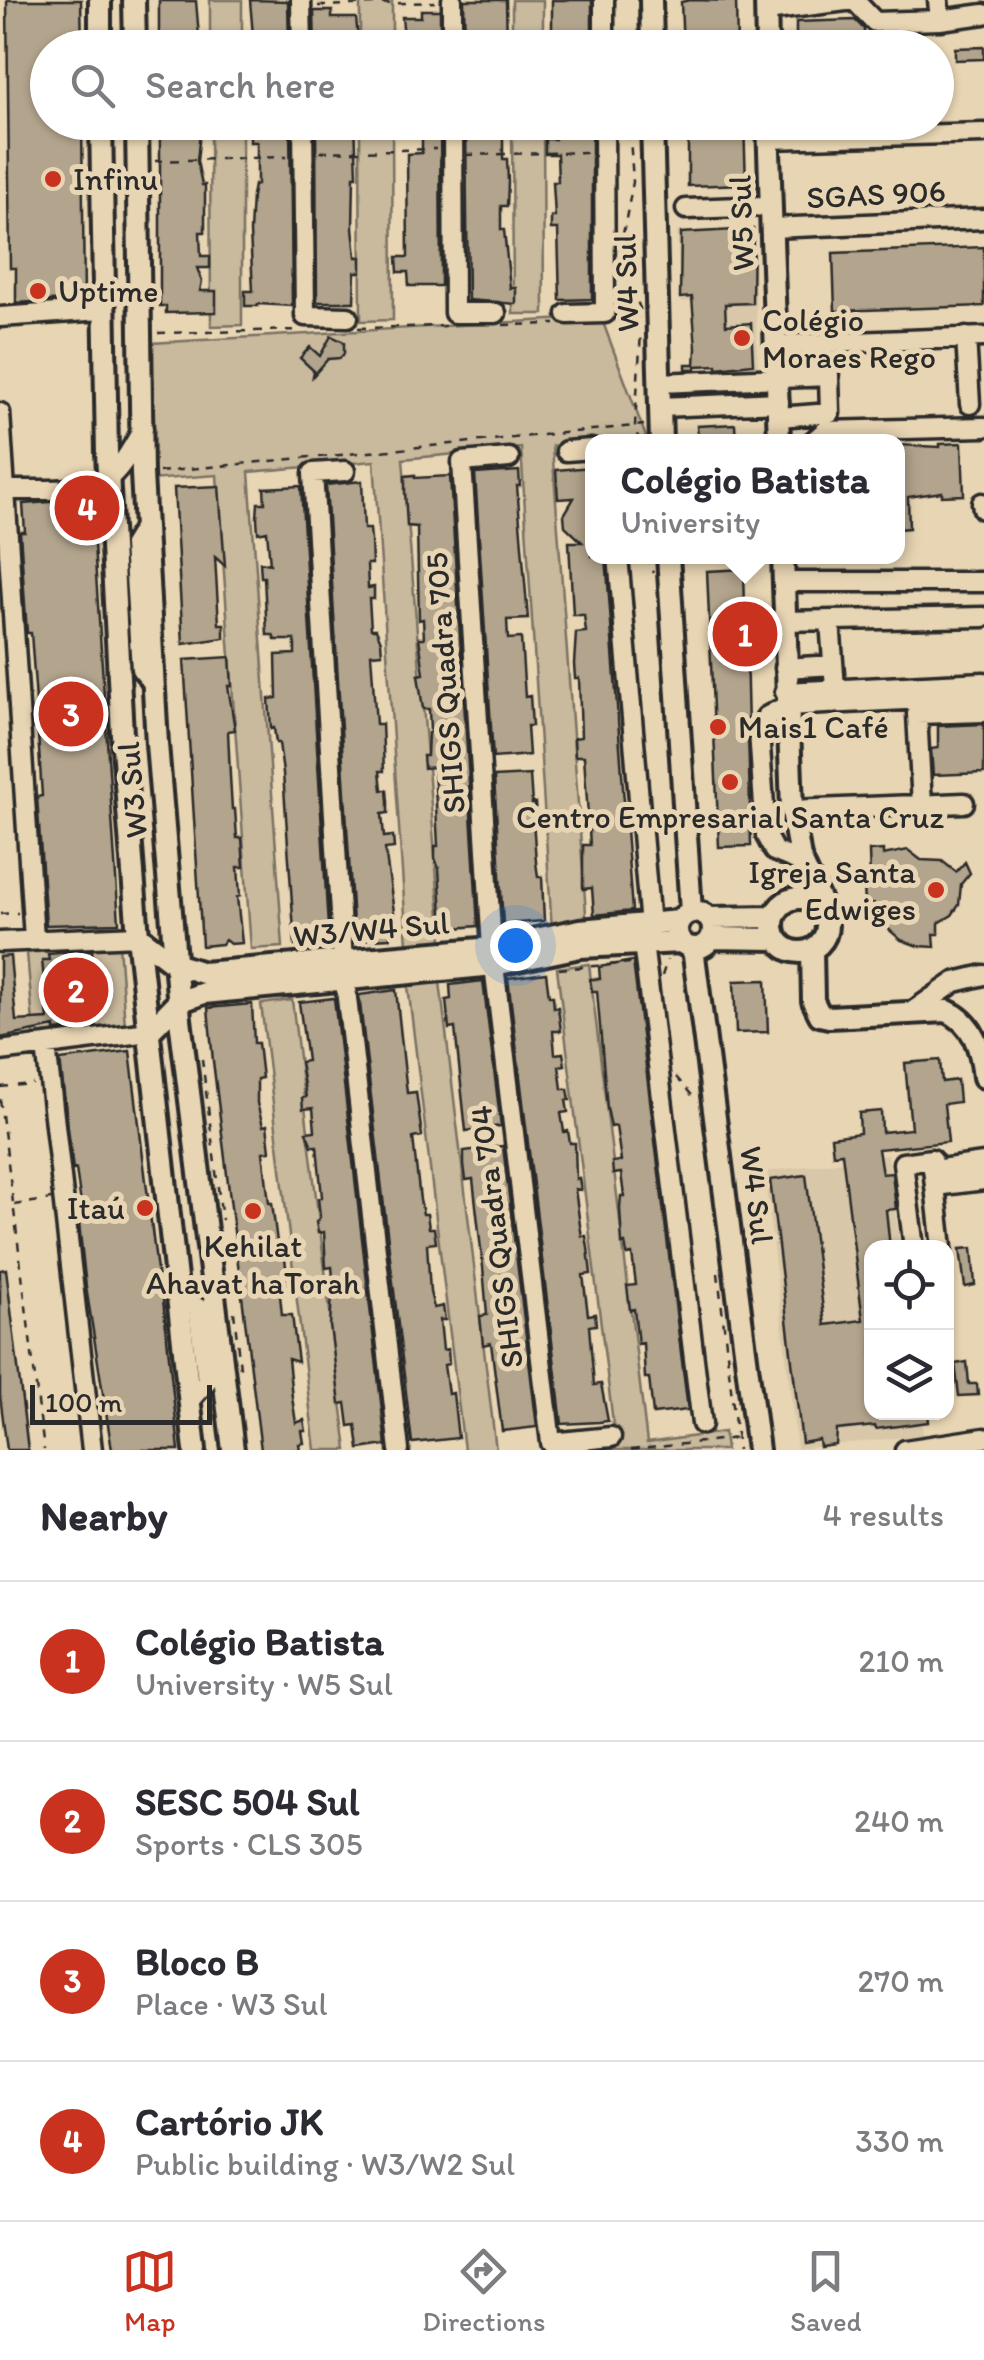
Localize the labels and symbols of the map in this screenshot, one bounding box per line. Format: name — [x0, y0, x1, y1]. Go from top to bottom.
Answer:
place label: Infinu — [73, 160, 158, 198]
marker: Infinu — [42, 168, 64, 190]
street label: SGAS 906 — [806, 171, 946, 217]
street label: W5 Sul — [720, 174, 762, 272]
street label: W4 Sul — [605, 233, 647, 333]
place label: Uptime — [58, 272, 158, 310]
marker: Uptime — [27, 280, 49, 302]
place label: Colégio Moraes Rego — [762, 301, 936, 376]
marker: Colégio Moraes Rego — [731, 327, 753, 349]
pin: 4 — [54, 470, 120, 546]
street label: SHIGS Quadra 705 — [417, 551, 473, 815]
pin: 1 — [712, 596, 778, 672]
pin: 3 — [38, 676, 104, 752]
place label: Mais1 Café — [738, 708, 889, 746]
marker: Mais1 Café — [707, 716, 729, 738]
street label: W3 Sul — [109, 740, 155, 840]
marker: Centro Empresarial Santa Cruz — [719, 771, 741, 793]
place label: Centro Empresarial Santa Cruz — [516, 798, 944, 836]
place label: Igreja Santa Edwiges — [748, 853, 916, 928]
marker: Igreja Santa Edwiges — [925, 879, 947, 901]
street label: W3/W4 Sul — [291, 903, 451, 955]
your location — [490, 920, 541, 971]
pin: 2 — [44, 952, 108, 1028]
street label: SHIGS Quadra 704 — [461, 1104, 531, 1370]
street label: W4 Sul — [732, 1144, 782, 1246]
place label: Itaú — [67, 1189, 125, 1227]
marker: Itaú — [134, 1197, 156, 1219]
marker: Kehilat Ahavat haTorah — [242, 1200, 264, 1222]
place label: Kehilat Ahavat haTorah — [146, 1227, 360, 1302]
scale bar — [30, 1380, 212, 1424]

